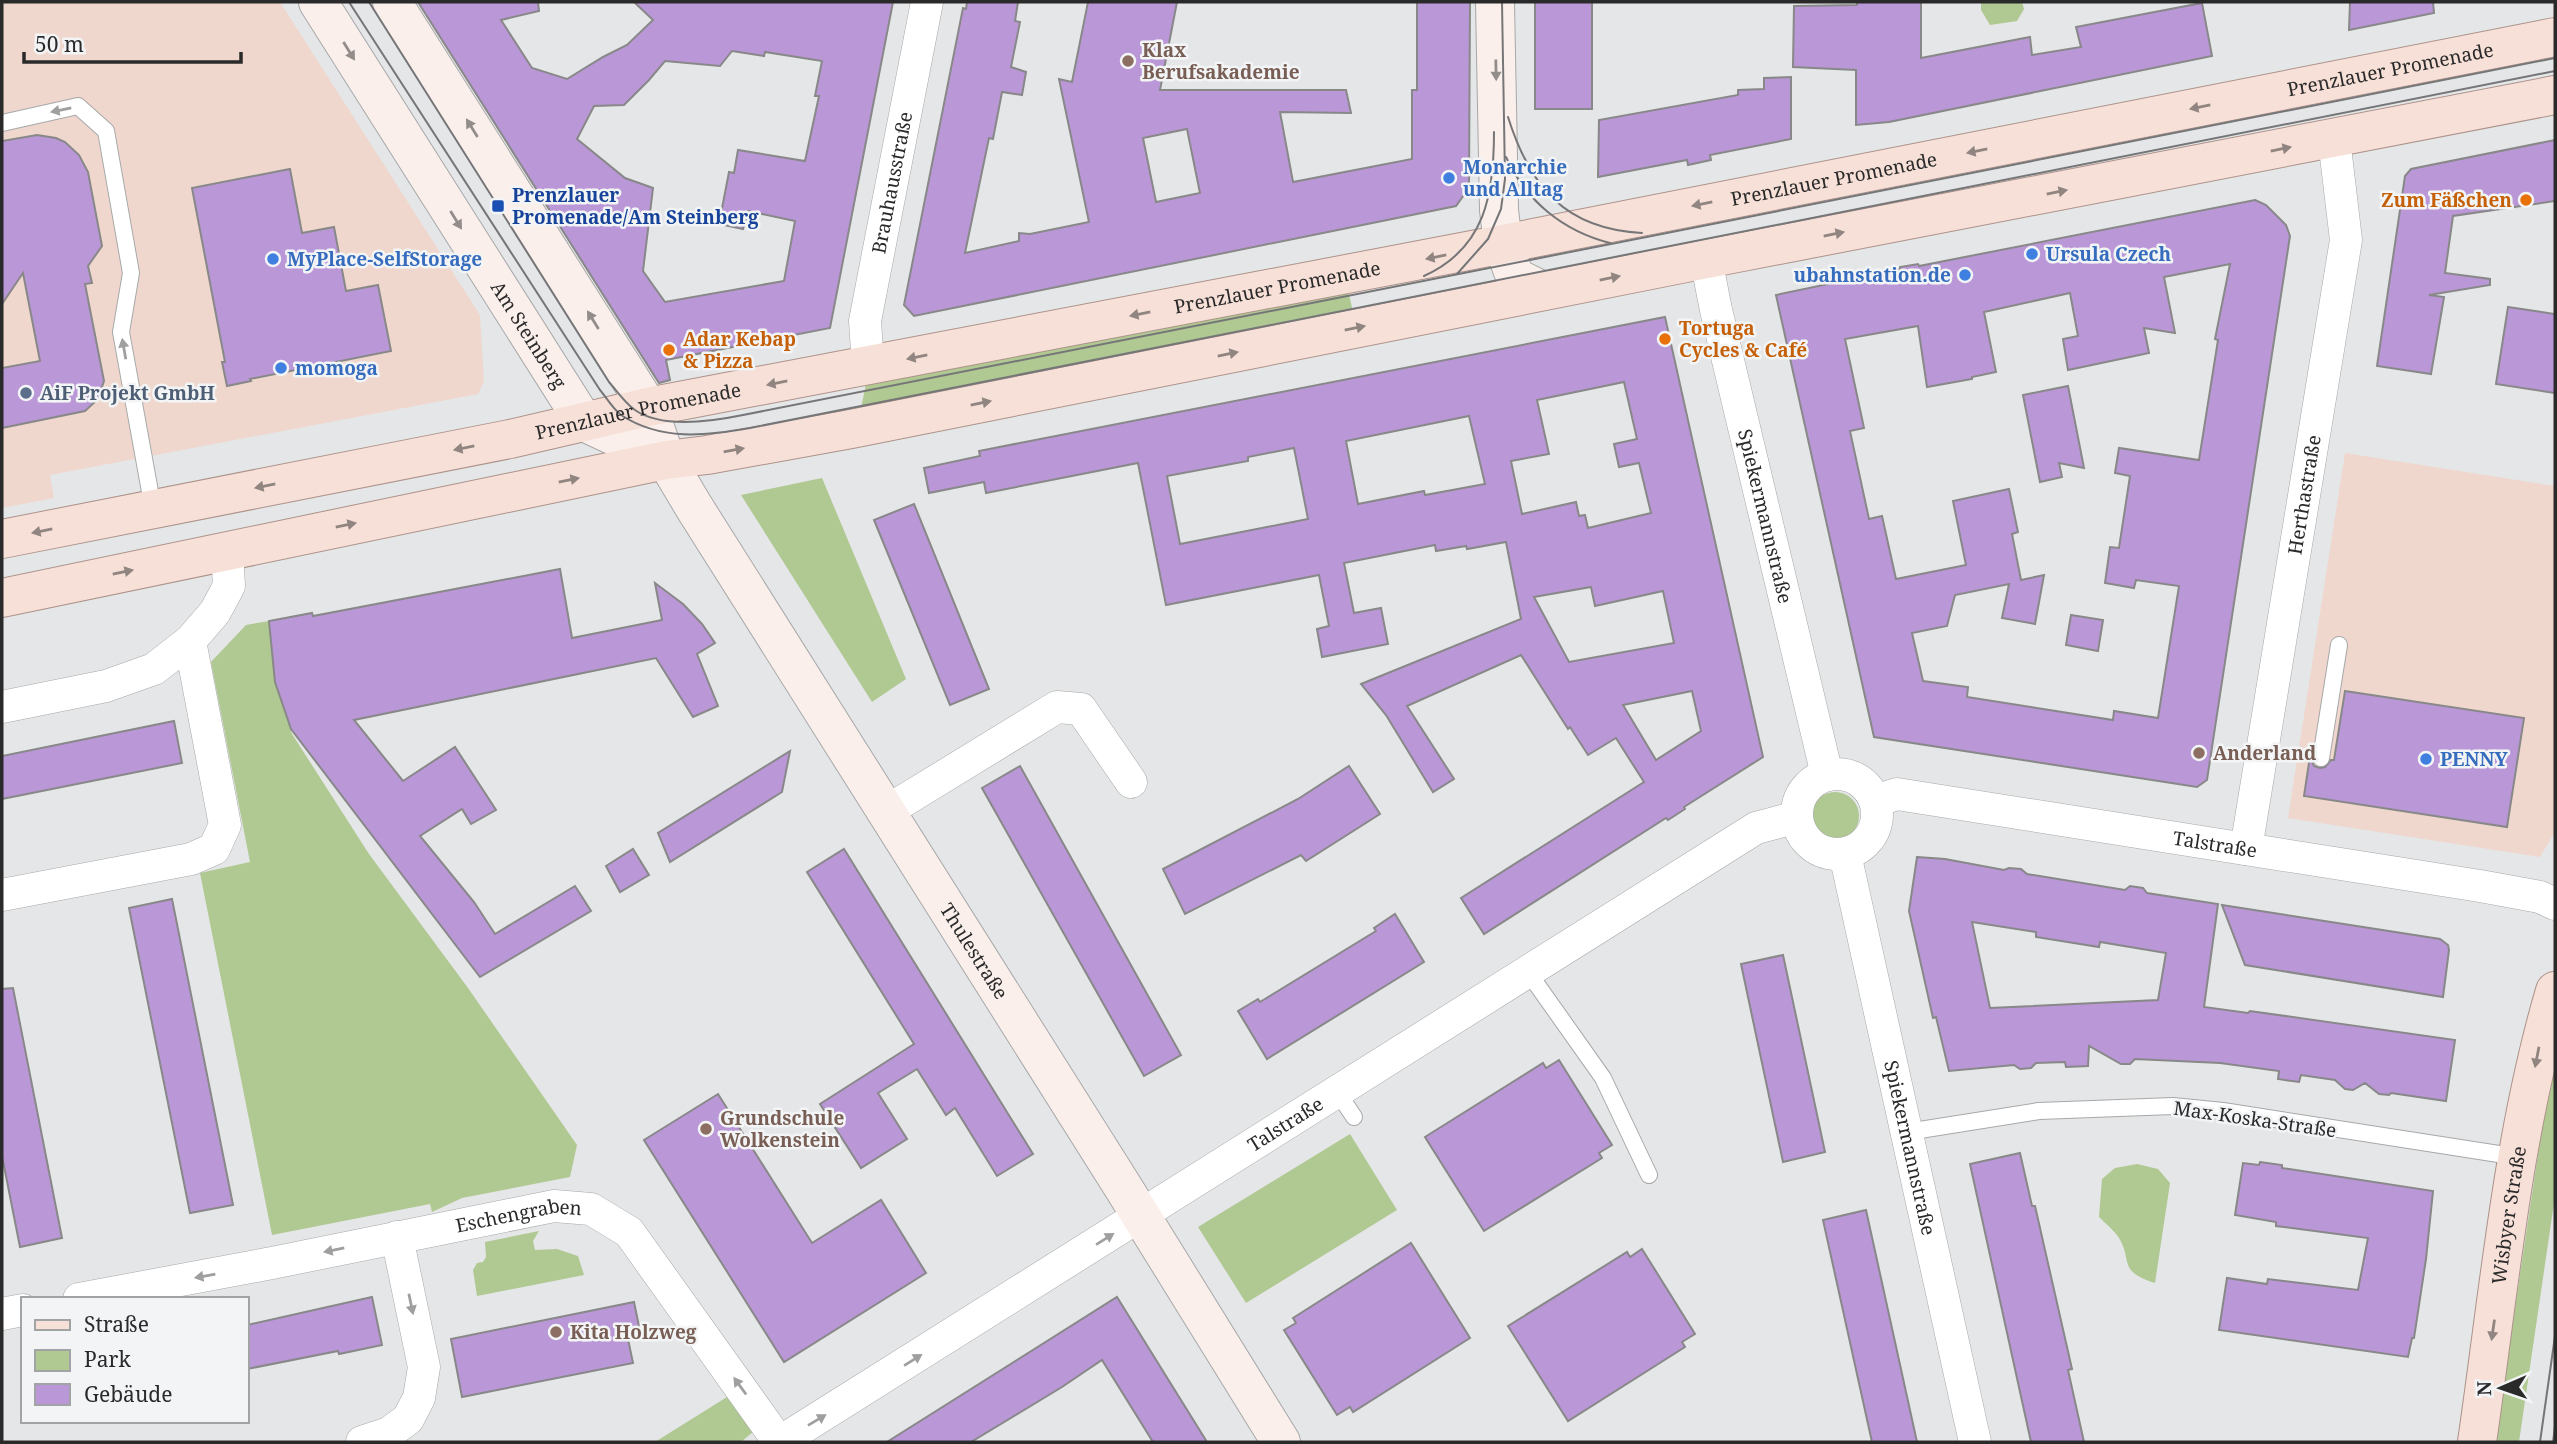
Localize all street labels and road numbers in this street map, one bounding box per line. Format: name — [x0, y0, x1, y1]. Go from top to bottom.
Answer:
street label: Prenzlauer Promenade — [2285, 36, 2496, 102]
street label: Brauhausstraße — [865, 109, 918, 256]
street label: Prenzlauer Promenade — [1728, 146, 1939, 212]
street label: Prenzlauer Promenade — [1172, 255, 1383, 320]
street label: Am Steinberg — [485, 276, 573, 394]
street label: Prenzlauer Promenade — [533, 377, 743, 446]
street label: Spiekermannstraße — [1732, 426, 1799, 606]
street label: Herthastraße — [2282, 433, 2327, 556]
street label: Talstraße — [2171, 825, 2259, 864]
street label: Thulestraße — [934, 898, 1014, 1004]
street label: Spiekermannstraße — [1878, 1058, 1942, 1238]
street label: Talstraße — [1243, 1091, 1328, 1158]
street label: Max-Koska-Straße — [2172, 1095, 2338, 1143]
street label: Wisbyer Straße — [2485, 1144, 2532, 1286]
street label: Eschengraben — [453, 1192, 583, 1239]

